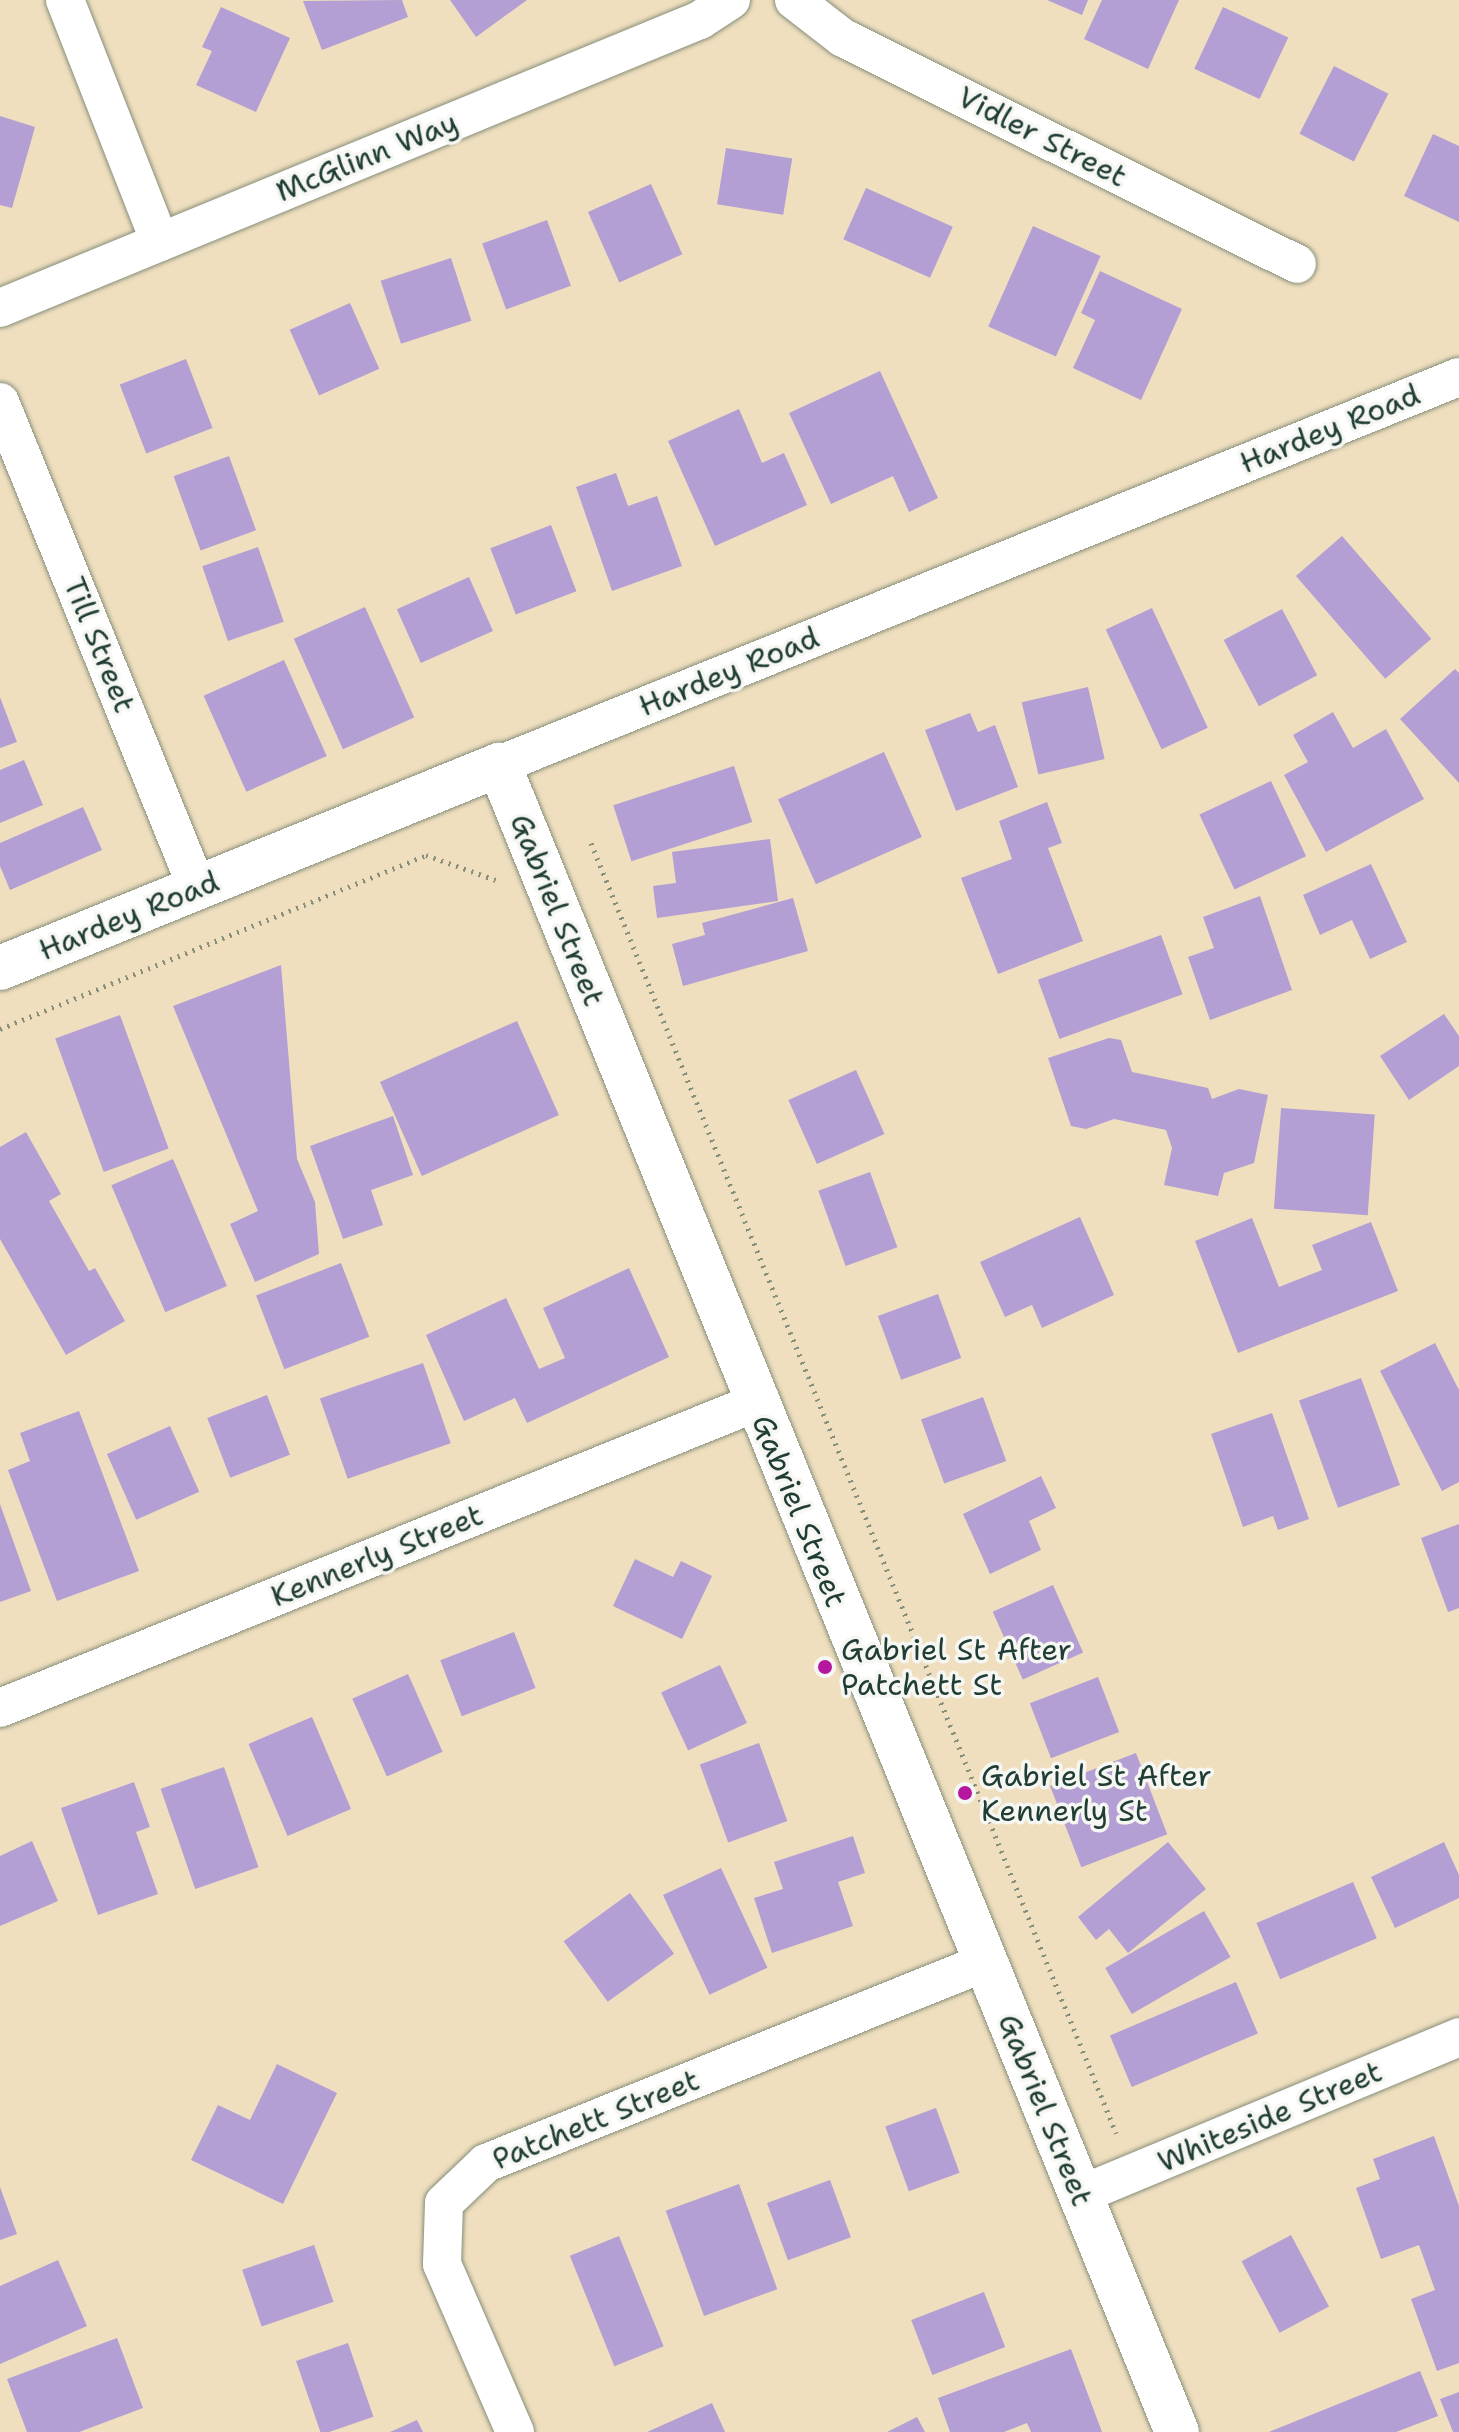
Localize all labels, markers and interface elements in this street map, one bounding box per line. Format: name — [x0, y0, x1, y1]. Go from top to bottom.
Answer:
street label: Vidler Street — [951, 79, 1133, 195]
street label: McGlinn Way — [271, 104, 463, 210]
street label: Hardey Road — [1235, 377, 1425, 481]
street label: Till Street — [56, 572, 142, 718]
street label: Hardey Road — [634, 620, 824, 724]
street label: Gabriel Street — [502, 809, 612, 1011]
street label: Hardey Road — [34, 864, 224, 968]
street label: Gabriel Street — [744, 1410, 854, 1612]
street label: Kennerly Street — [266, 1497, 488, 1615]
place label: Gabriel St After Patchett St — [841, 1632, 1072, 1702]
marker: Gabriel St After Patchett St — [816, 1658, 834, 1676]
place label: Gabriel St After Kennerly St — [981, 1758, 1212, 1828]
marker: Gabriel St After Kennerly St — [956, 1784, 974, 1802]
street label: Gabriel Street — [990, 2009, 1100, 2211]
street label: Whiteside Street — [1153, 2054, 1387, 2180]
street label: Patchett Street — [487, 2062, 705, 2178]

